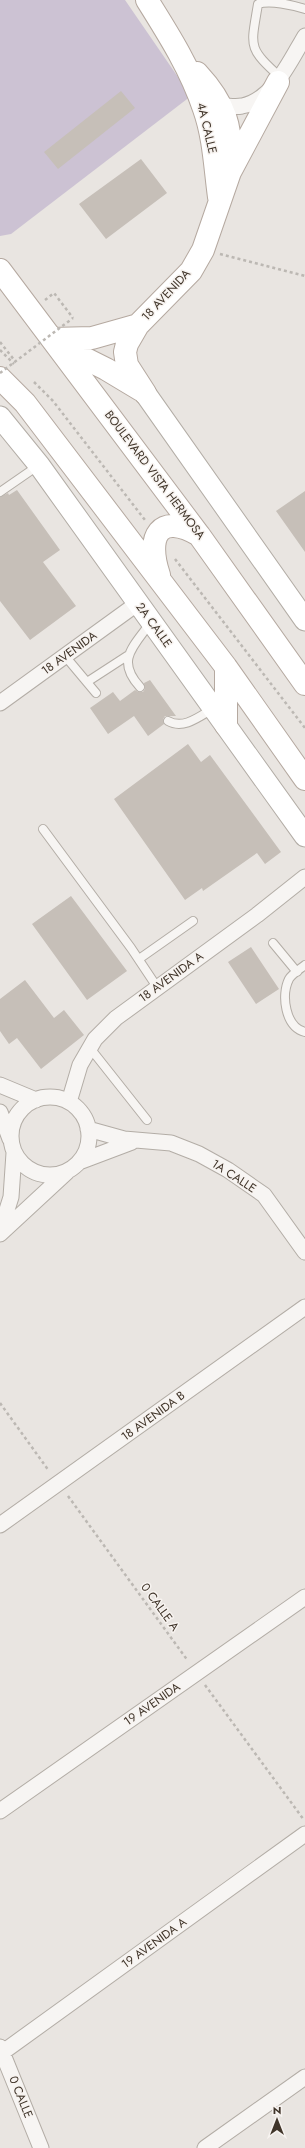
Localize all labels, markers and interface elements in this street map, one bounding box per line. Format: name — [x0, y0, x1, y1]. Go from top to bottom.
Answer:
street label: 4A CALLE — [192, 101, 222, 155]
street label: 18 AVENIDA — [137, 265, 195, 325]
street label: BOULEVARD VISTA HERMOSA — [100, 407, 210, 543]
street label: 2A CALLE — [132, 599, 176, 651]
street label: 18 AVENIDA — [38, 627, 101, 679]
street label: 18 AVENIDA A — [135, 947, 207, 1007]
street label: 1A CALLE — [208, 1155, 260, 1197]
street label: 18 AVENIDA B — [117, 1386, 189, 1445]
street label: 0 CALLE A — [136, 1579, 184, 1635]
street label: 19 AVENIDA — [120, 1678, 184, 1730]
street label: 19 AVENIDA A — [118, 1913, 190, 1973]
street label: 0 CALLE — [4, 2073, 38, 2121]
north arrow — [257, 2100, 297, 2140]
text: N — [273, 2102, 281, 2118]

